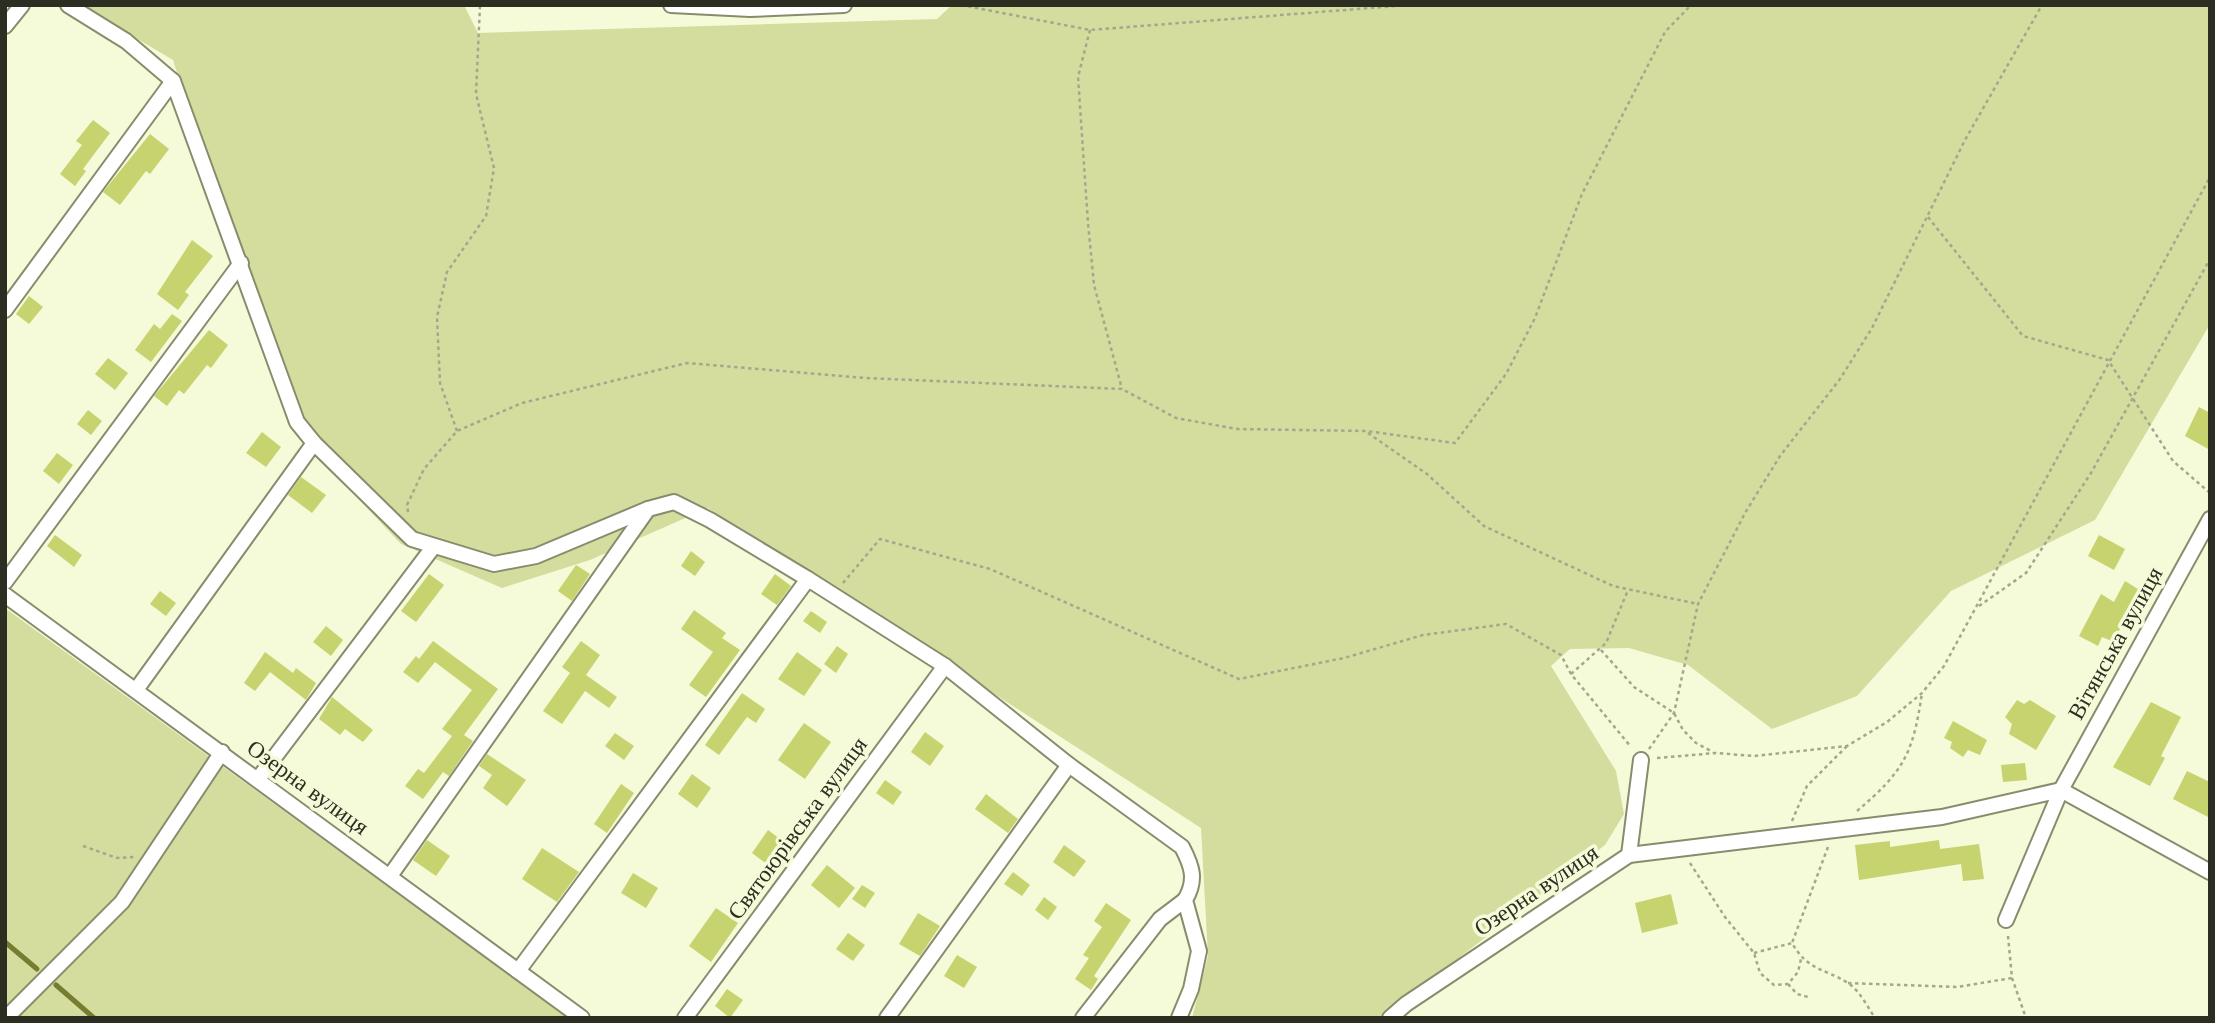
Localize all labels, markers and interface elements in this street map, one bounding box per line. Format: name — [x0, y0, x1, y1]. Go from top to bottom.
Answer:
street label: Вітянська вулиця — [2062, 562, 2169, 724]
street label: Святоюрівська вулиця — [721, 731, 873, 925]
street label: Озерна вулиця — [242, 733, 375, 841]
street label: Озерна вулиця — [1469, 838, 1604, 942]

